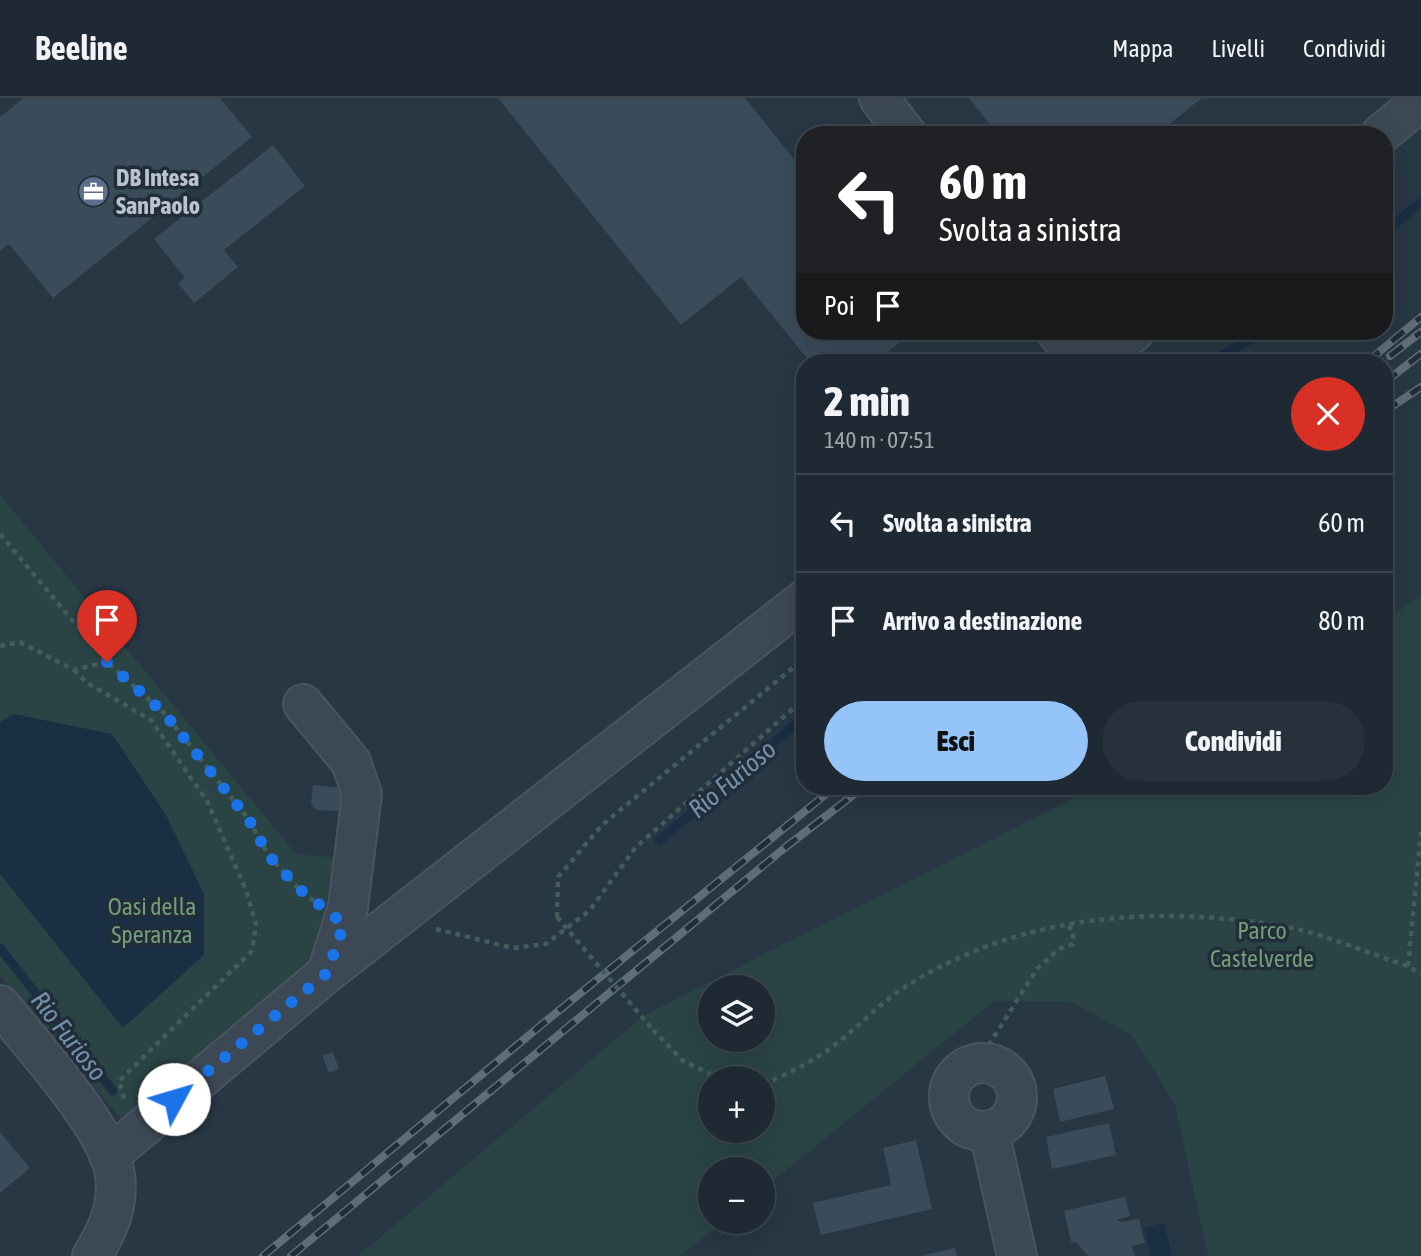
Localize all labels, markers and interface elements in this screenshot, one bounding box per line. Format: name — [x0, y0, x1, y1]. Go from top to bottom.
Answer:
text: Beeline — [35, 29, 128, 67]
text: Mappa — [1112, 35, 1173, 62]
text: Livelli — [1211, 35, 1265, 62]
text: Condividi — [1303, 35, 1386, 62]
text: 60 m — [939, 153, 1027, 209]
icon: left — [824, 154, 915, 245]
place label: DB Intesa SanPaolo — [116, 164, 200, 219]
office icon: DB Intesa SanPaolo — [76, 174, 110, 208]
text: Svolta a sinistra — [939, 211, 1122, 248]
icon: arrive — [869, 287, 907, 325]
text: Poi — [824, 291, 855, 321]
text: 2 min — [824, 377, 910, 425]
button: close — [1291, 377, 1365, 451]
text: 140 m · 07:51 — [824, 427, 935, 453]
icon: left — [824, 504, 862, 542]
text: Svolta a sinistra — [883, 508, 1032, 538]
text: 60 m — [1318, 508, 1365, 538]
pin — [77, 590, 137, 662]
icon: arrive — [88, 601, 126, 639]
icon: arrive — [824, 602, 862, 640]
text: Arrivo a destinazione — [883, 606, 1082, 636]
text: 80 m — [1318, 606, 1365, 636]
button: Esci — [824, 701, 1088, 781]
button: Condividi — [1102, 701, 1365, 781]
water label: Rio Furioso — [682, 734, 782, 824]
park label: Oasi della Speranza — [108, 893, 196, 948]
park label: Parco Castelverde — [1210, 917, 1314, 972]
map controls — [698, 975, 775, 1234]
button: layers — [698, 975, 775, 1052]
water label: Rio Furioso — [25, 985, 113, 1087]
position arrow — [137, 1062, 211, 1136]
button: + — [698, 1066, 775, 1143]
button: − — [698, 1157, 775, 1234]

